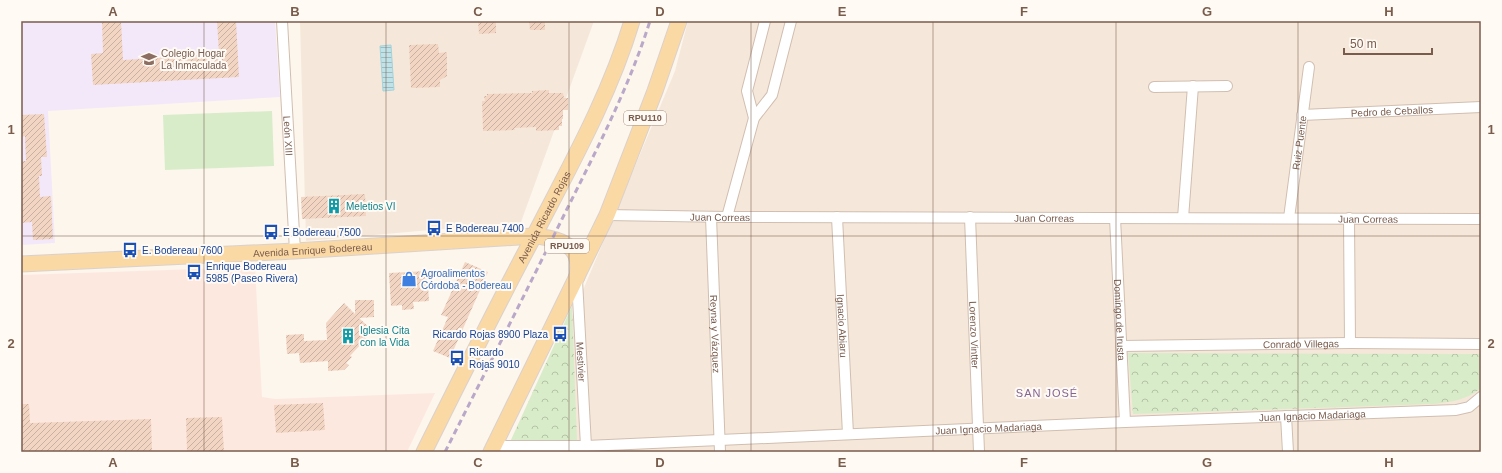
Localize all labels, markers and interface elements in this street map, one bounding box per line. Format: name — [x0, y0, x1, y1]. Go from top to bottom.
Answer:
text: A — [108, 4, 118, 19]
text: B — [290, 4, 300, 19]
text: C — [473, 4, 483, 19]
text: D — [655, 4, 665, 19]
text: E — [838, 4, 847, 19]
text: F — [1020, 4, 1028, 19]
text: G — [1202, 4, 1212, 19]
text: H — [1384, 4, 1394, 19]
scale bar — [1344, 30, 1432, 56]
text: 50 m — [1350, 37, 1377, 51]
place label: Colegio Hogar La Inmaculada — [161, 48, 227, 71]
school or university icon: Colegio Hogar La Inmaculada — [140, 50, 158, 68]
street label: Pedro de Ceballos — [1351, 104, 1433, 119]
road number: RPU110 — [624, 111, 666, 125]
street label: Ruiz Puente — [1290, 115, 1309, 170]
street label: León XIII — [281, 116, 295, 156]
text: 1 — [7, 122, 15, 137]
text: 1 — [1487, 122, 1495, 137]
street label: Avenida Ricardo Rojas — [516, 169, 573, 265]
building icon: Meletios VI — [325, 197, 343, 215]
place label: Meletios VI — [346, 201, 395, 212]
street label: Juan Correas — [690, 211, 750, 223]
street label: Juan Correas — [1014, 213, 1074, 224]
street label: Juan Correas — [1338, 214, 1398, 225]
bus stop icon: E Bodereau 7400 — [425, 219, 443, 237]
bus stop icon: E Bodereau 7500 — [262, 223, 280, 241]
place label: E Bodereau 7400 — [446, 223, 524, 234]
place label: E Bodereau 7500 — [283, 227, 361, 238]
road number: RPU109 — [545, 239, 589, 253]
bus stop icon: E. Bodereau 7600 — [121, 241, 139, 259]
street label: Avenida Enrique Bodereau — [253, 241, 373, 259]
place label: E. Bodereau 7600 — [142, 245, 223, 256]
place label: Enrique Bodereau 5985 (Paseo Rivera) — [206, 261, 298, 284]
bus stop icon: Enrique Bodereau 5985 (Paseo Rivera) — [185, 263, 203, 281]
place label: Agroalimentos Córdoba - Bodereau — [421, 268, 512, 291]
shop icon: Agroalimentos Córdoba - Bodereau — [400, 270, 418, 288]
street label: Domingo de Irusta — [1112, 279, 1127, 361]
street label: Ignacio Abiaru — [835, 294, 849, 358]
street label: Reyna y Vázquez — [708, 295, 722, 373]
street label: Lorenzo Vintter — [967, 301, 981, 370]
place label: Iglesia Cita con la Vida — [360, 325, 410, 348]
bus stop icon: Ricardo Rojas 8900 Plaza — [551, 325, 569, 343]
building icon: Iglesia Cita con la Vida — [339, 327, 357, 345]
place label: Ricardo Rojas 8900 Plaza — [432, 329, 548, 340]
text: 2 — [7, 336, 15, 351]
text: 2 — [1487, 336, 1495, 351]
street label: Conrado Villegas — [1263, 338, 1339, 350]
street label: Mestivier — [574, 342, 588, 383]
place label: Ricardo Rojas 9010 — [469, 347, 520, 370]
bus stop icon: Ricardo Rojas 9010 — [448, 349, 466, 367]
district label: SAN JOSÉ — [1016, 387, 1078, 399]
street label: Juan Ignacio Madariaga — [1259, 408, 1366, 423]
street label: Juan Ignacio Madariaga — [935, 421, 1043, 436]
text: A — [108, 455, 118, 470]
text: B — [290, 455, 300, 470]
text: C — [473, 455, 483, 470]
text: D — [655, 455, 665, 470]
text: E — [838, 455, 847, 470]
text: F — [1020, 455, 1028, 470]
text: G — [1202, 455, 1212, 470]
text: H — [1384, 455, 1394, 470]

